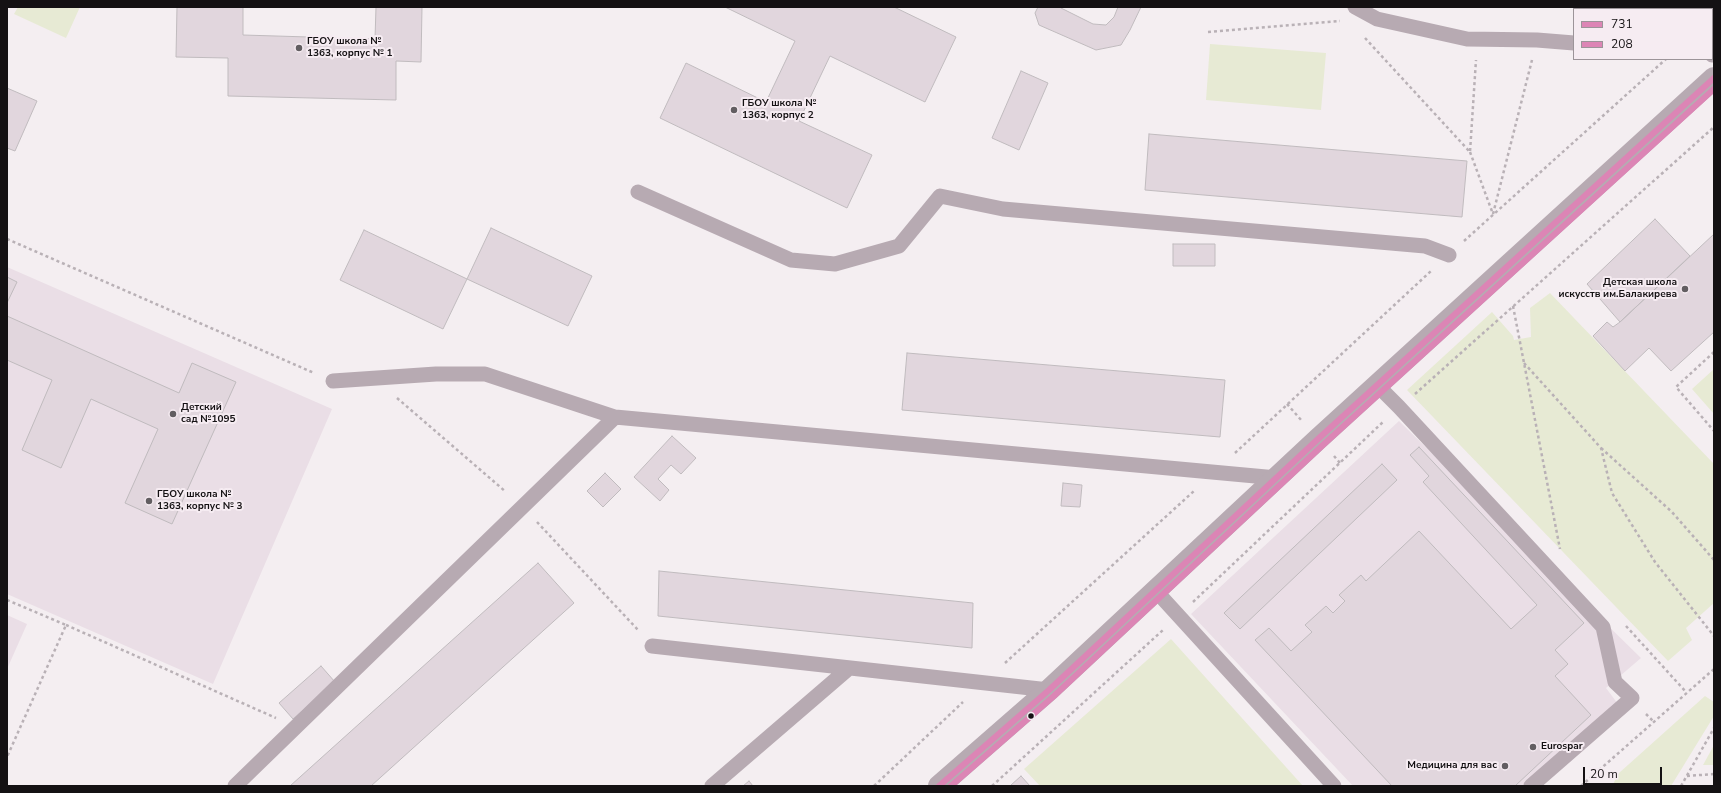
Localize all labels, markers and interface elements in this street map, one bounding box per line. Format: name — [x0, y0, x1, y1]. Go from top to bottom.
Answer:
legend — [1573, 8, 1713, 60]
text: 731 — [1611, 16, 1633, 32]
place label: ГБОУ школа № 1363, корпус № 1 — [307, 36, 392, 60]
text: 208 — [1611, 36, 1633, 52]
marker: ГБОУ школа № 1363, корпус № 1 — [294, 43, 304, 53]
place label: ГБОУ школа № 1363, корпус 2 — [742, 98, 816, 122]
marker: ГБОУ школа № 1363, корпус 2 — [729, 105, 739, 115]
place label: Детская школа искусств им.Балакирева — [1558, 277, 1677, 300]
marker: Детская школа искусств им.Балакирева — [1680, 284, 1690, 294]
place label: Детский сад №1095 — [181, 402, 235, 426]
marker: Детский сад №1095 — [168, 409, 178, 419]
place label: ГБОУ школа № 1363, корпус № 3 — [157, 489, 242, 512]
marker: ГБОУ школа № 1363, корпус № 3 — [144, 496, 154, 506]
unlabelled marker — [1026, 711, 1036, 721]
place label: Eurospar — [1541, 741, 1583, 753]
marker: Eurospar — [1528, 742, 1538, 752]
scale bar — [1585, 759, 1664, 785]
place label: Медицина для вас — [1407, 760, 1497, 772]
marker: Медицина для вас — [1500, 761, 1510, 771]
text: 20 m — [1590, 766, 1618, 782]

